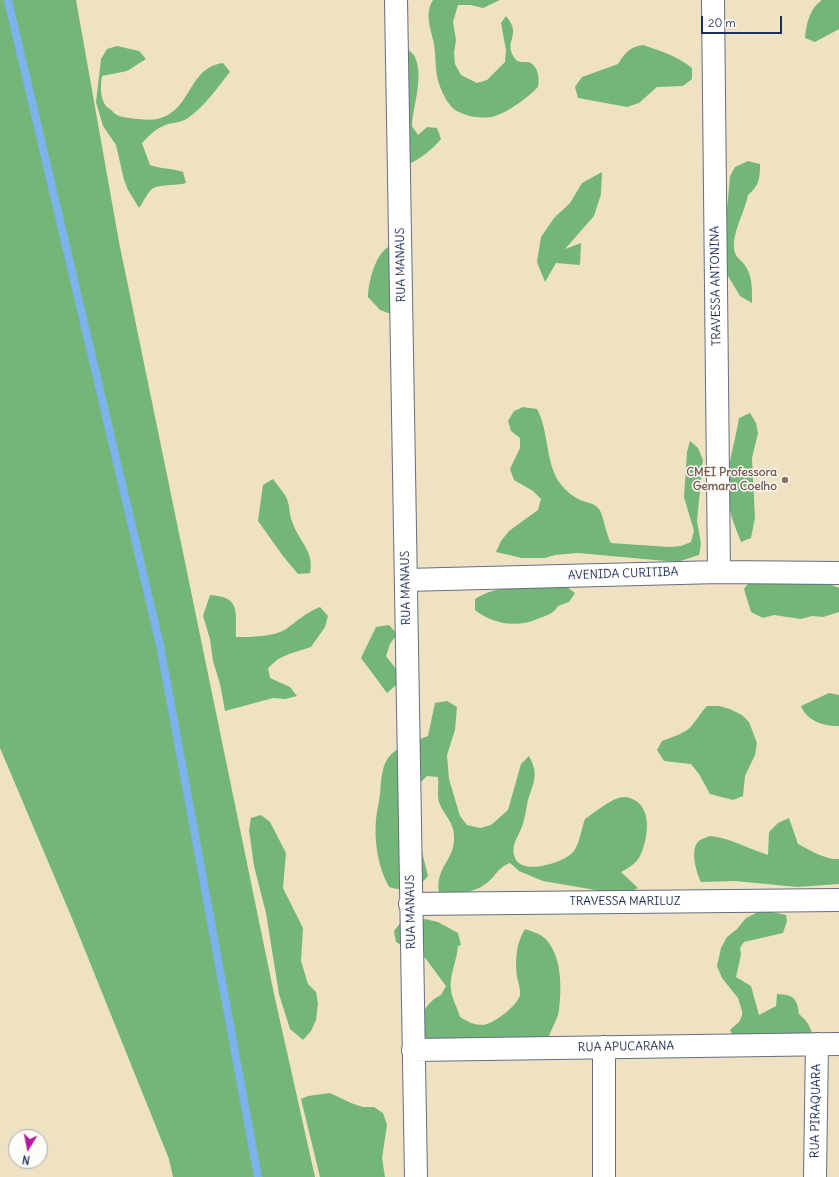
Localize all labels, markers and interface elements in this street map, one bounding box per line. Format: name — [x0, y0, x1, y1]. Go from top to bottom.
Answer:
scale bar — [703, 8, 784, 34]
text: 20 m — [708, 15, 736, 30]
street label: TRAVESSA ANTONINA — [708, 226, 724, 346]
street label: RUA MANAUS — [393, 228, 409, 302]
place label: CMEI Professora Gemara Coelho — [686, 466, 777, 494]
marker: CMEI Professora Gemara Coelho — [780, 475, 790, 485]
street label: RUA MANAUS — [398, 551, 414, 625]
street label: AVENIDA CURITIBA — [568, 565, 678, 583]
street label: RUA MANAUS — [403, 875, 419, 949]
street label: TRAVESSA MARILUZ — [569, 895, 681, 909]
street label: RUA APUCARANA — [578, 1039, 674, 1055]
street label: RUA PIRAQUARA — [808, 1064, 824, 1158]
north arrow — [8, 1129, 48, 1169]
text: N — [21, 1152, 31, 1167]

